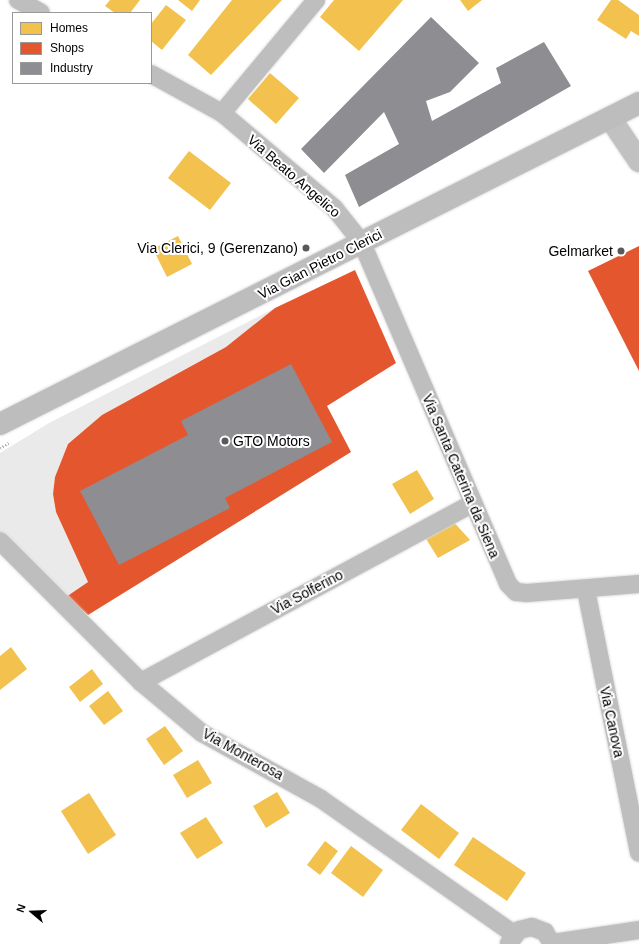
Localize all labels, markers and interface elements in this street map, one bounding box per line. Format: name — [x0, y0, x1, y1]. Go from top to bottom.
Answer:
legend — [12, 12, 152, 84]
text: Homes — [50, 21, 88, 35]
text: Shops — [50, 41, 84, 55]
text: Industry — [50, 61, 93, 75]
street label: Via Beato Angelico — [244, 131, 344, 221]
street label: Via Gian Pietro Clerici — [255, 225, 385, 303]
place label: Via Clerici, 9 (Gerenzano) — [137, 240, 298, 256]
marker: Via Clerici, 9 (Gerenzano) — [301, 243, 311, 253]
place label: Gelmarket — [548, 243, 613, 259]
marker: Gelmarket — [616, 246, 626, 256]
street label: Via Santa Caterina da Siena — [419, 392, 503, 560]
place label: GTO Motors — [233, 433, 310, 449]
marker: GTO Motors — [220, 436, 230, 446]
street label: Via Solferino — [268, 566, 346, 618]
street label: Via Canova — [596, 685, 628, 759]
street label: Via Monterosa — [200, 725, 286, 783]
north arrow — [12, 892, 52, 932]
text: N — [14, 902, 28, 914]

